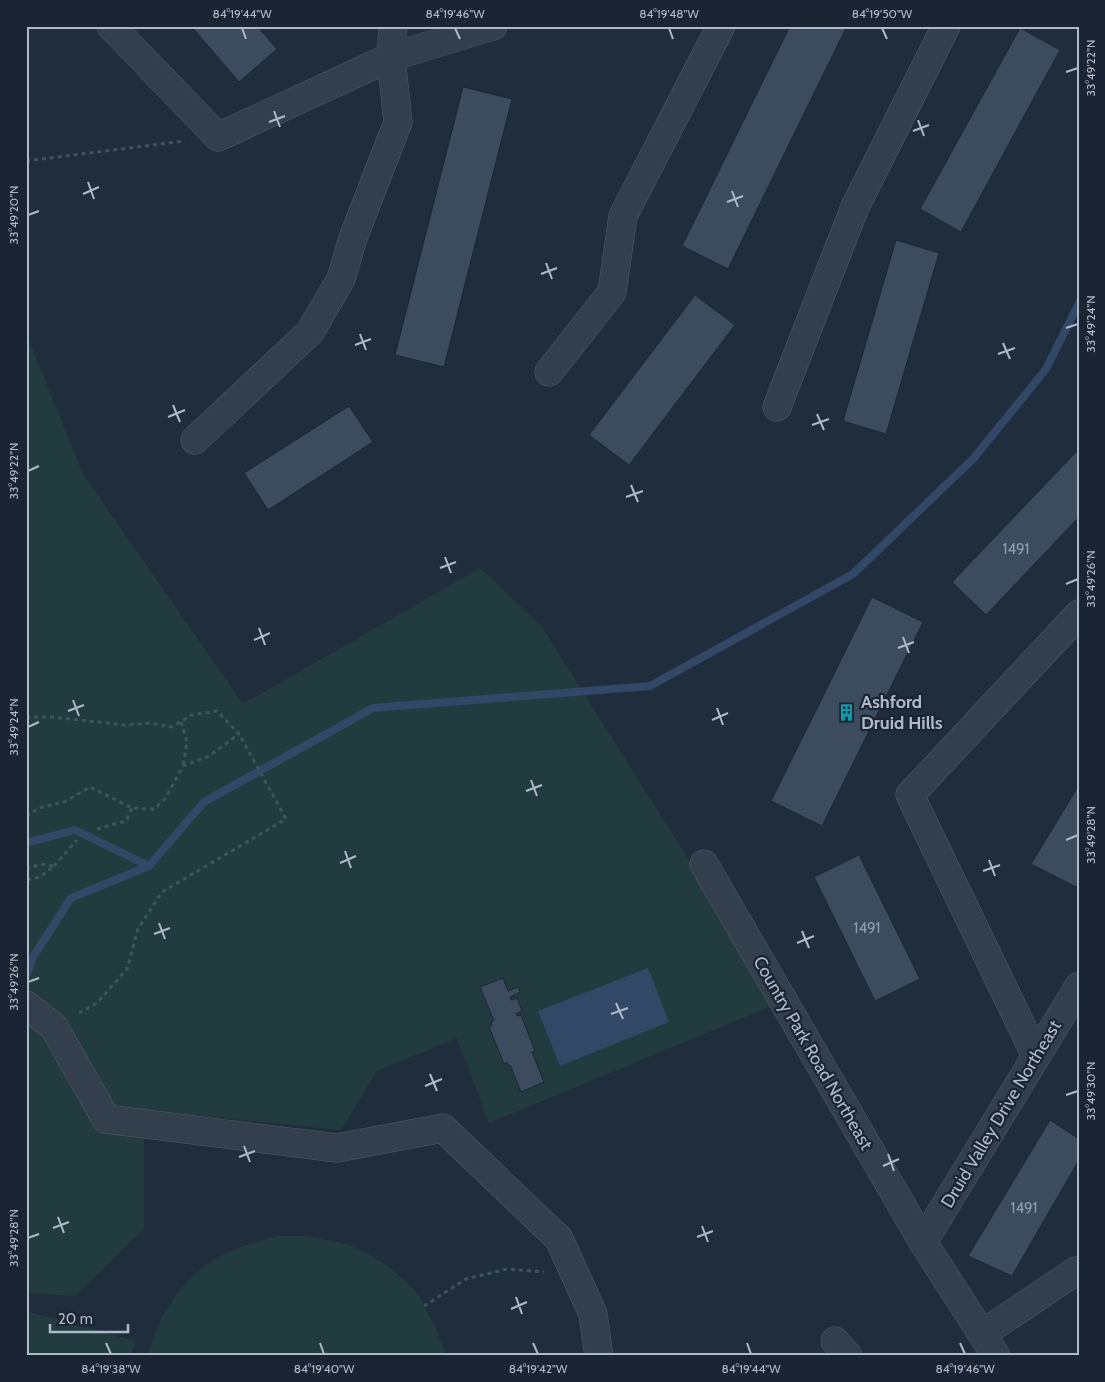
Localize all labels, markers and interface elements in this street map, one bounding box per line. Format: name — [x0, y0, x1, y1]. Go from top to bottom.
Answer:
text: 84°19'44"W — [212, 6, 272, 21]
text: 84°19'46"W — [425, 6, 485, 21]
text: 84°19'48"W — [639, 6, 699, 21]
text: 84°19'50"W — [852, 6, 913, 21]
text: 33°49'22"N — [1083, 40, 1098, 96]
text: 33°49'20"N — [6, 186, 21, 244]
text: 33°49'24"N — [1083, 295, 1098, 353]
text: 33°49'22"N — [6, 443, 21, 499]
house number: 1491 — [1003, 540, 1029, 558]
text: 33°49'26"N — [1083, 550, 1098, 608]
place label: Ashford Druid Hills — [861, 691, 943, 734]
text: 33°49'24"N — [6, 698, 21, 756]
building icon: Ashford Druid Hills — [837, 702, 857, 722]
text: 33°49'28"N — [1083, 806, 1098, 864]
house number: 1491 — [854, 919, 880, 937]
street label: Country Park Road Northeast — [749, 952, 877, 1154]
text: 33°49'26"N — [6, 953, 21, 1011]
street label: Druid Valley Drive Northeast — [936, 1016, 1066, 1212]
text: 33°49'30"N — [1083, 1061, 1098, 1121]
house number: 1491 — [1011, 1199, 1037, 1217]
text: 33°49'28"N — [6, 1209, 21, 1267]
scale bar — [50, 1302, 128, 1334]
text: 20 m — [58, 1310, 93, 1328]
text: 84°19'38"W — [81, 1361, 141, 1376]
text: 84°19'40"W — [294, 1361, 355, 1376]
text: 84°19'42"W — [509, 1361, 568, 1376]
text: 84°19'44"W — [721, 1361, 781, 1376]
text: 84°19'46"W — [935, 1361, 995, 1376]

